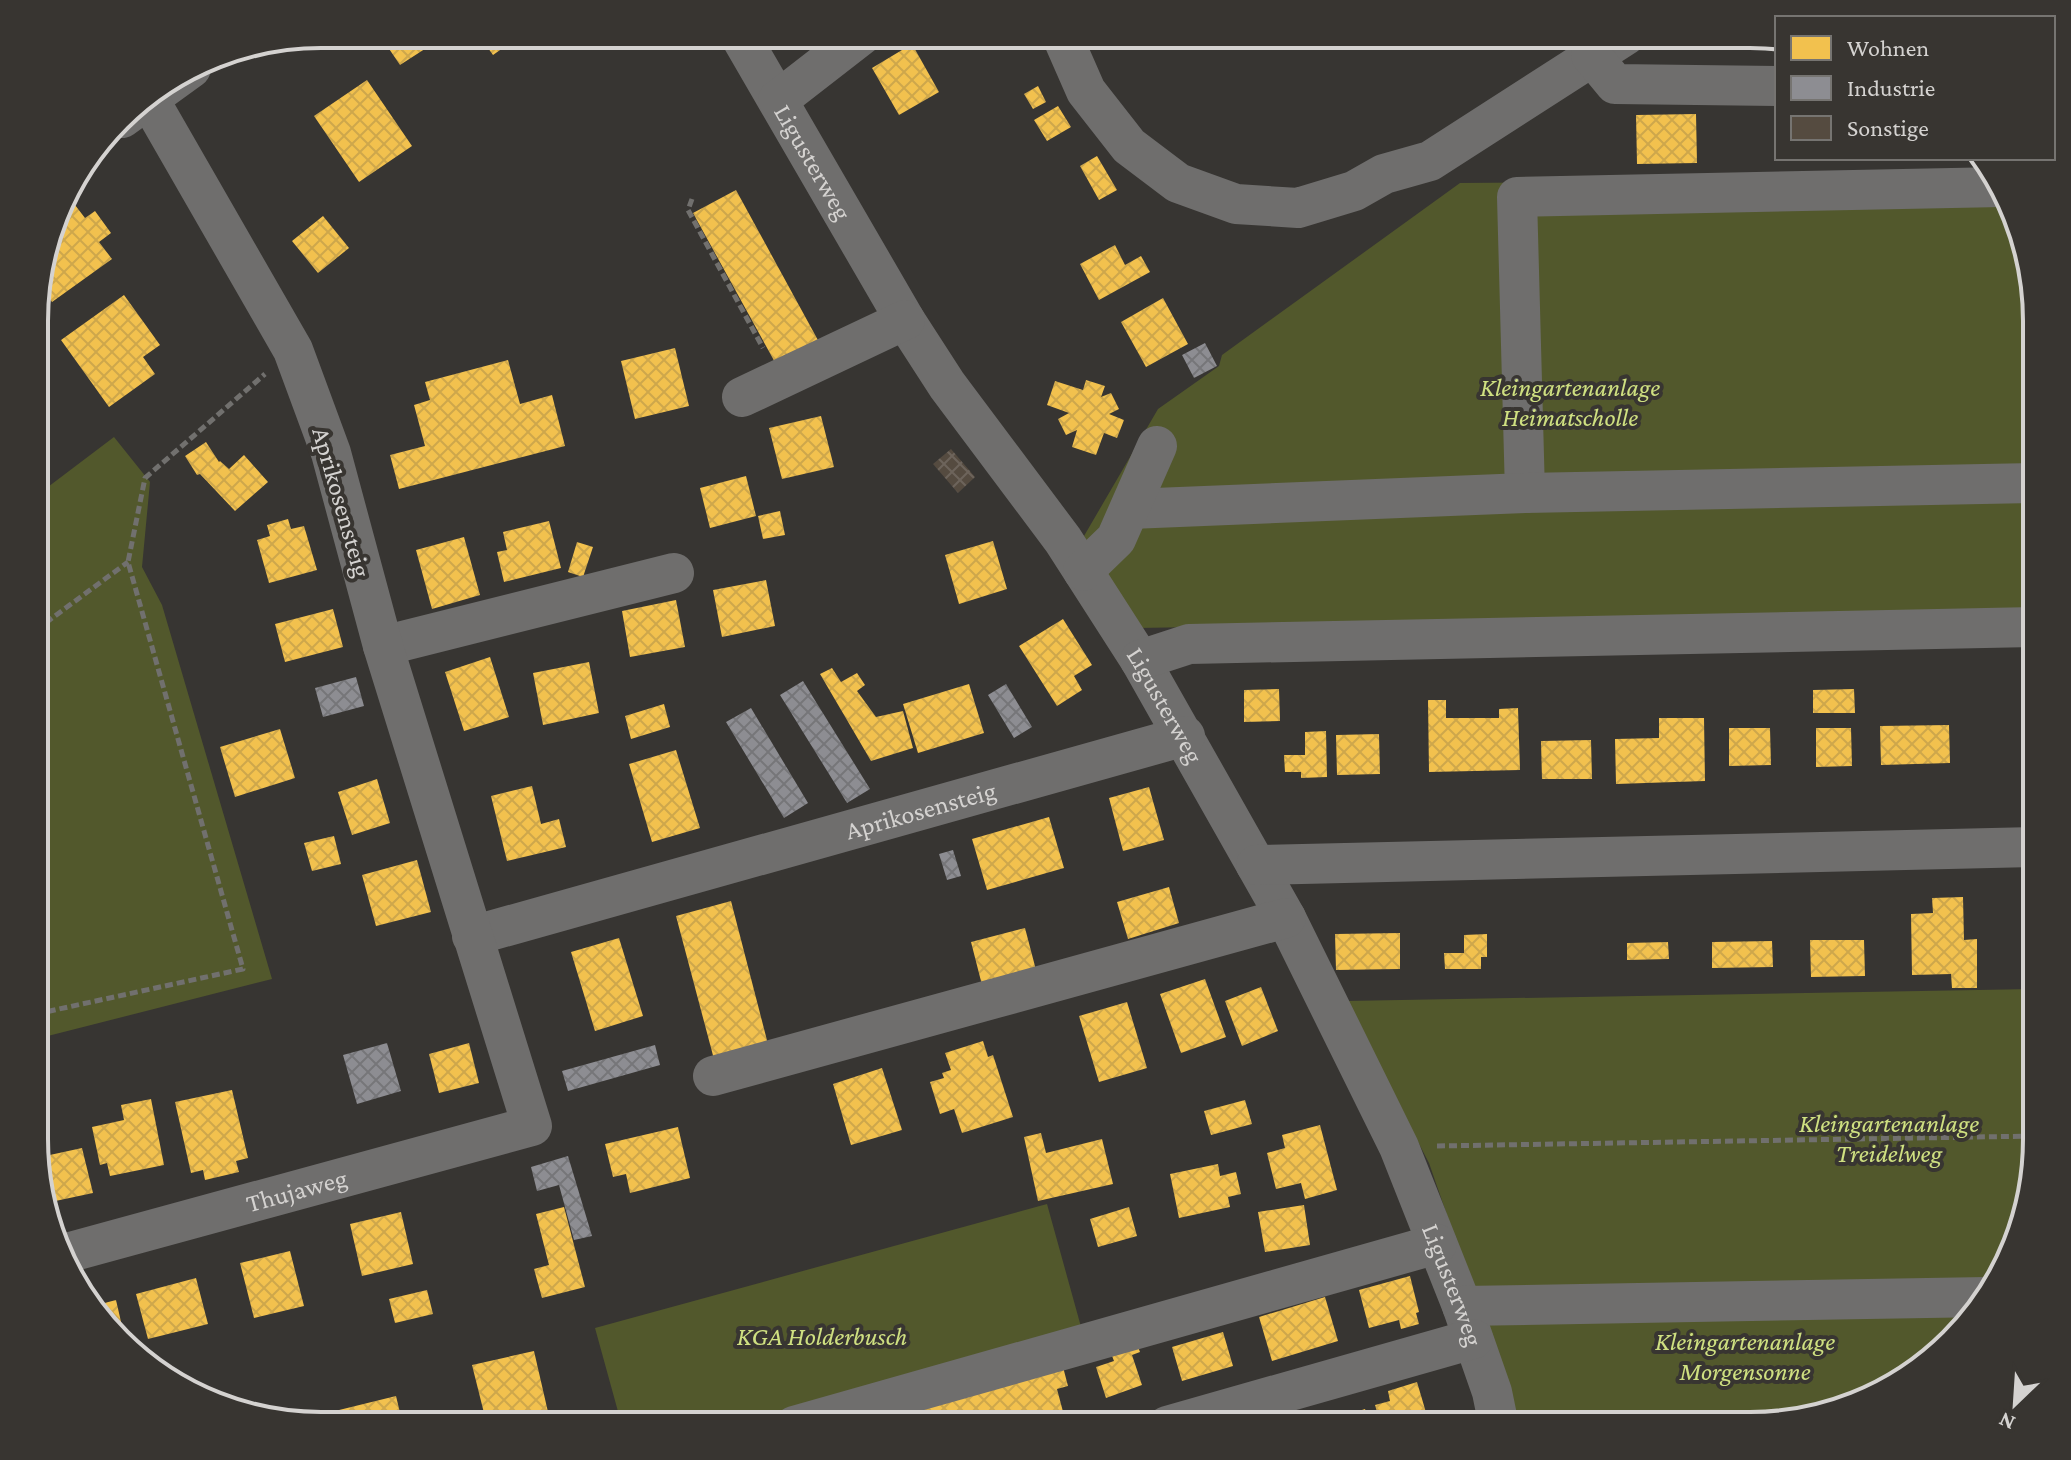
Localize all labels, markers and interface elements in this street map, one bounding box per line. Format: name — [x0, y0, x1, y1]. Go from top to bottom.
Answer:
legend — [1775, 16, 2055, 160]
text: Wohnen — [1847, 34, 1929, 61]
text: Industrie — [1847, 74, 1935, 101]
street label: Ligusterweg — [768, 99, 858, 225]
text: Sonstige — [1847, 114, 1929, 141]
park label: Kleingartenanlage Heimatscholle — [1480, 373, 1660, 432]
street label: Aprikosensteig — [306, 424, 377, 581]
street label: Ligusterweg — [1121, 642, 1210, 769]
street label: Aprikosensteig — [842, 776, 1000, 845]
park label: Kleingartenanlage Treidelweg — [1799, 1109, 1979, 1168]
street label: Thujaweg — [243, 1163, 351, 1218]
street label: Ligusterweg — [1416, 1220, 1489, 1350]
park label: KGA Holderbusch — [737, 1322, 907, 1351]
park label: Kleingartenanlage Morgensonne — [1655, 1327, 1835, 1386]
north arrow — [1975, 1364, 2055, 1444]
text: N — [1995, 1407, 2019, 1436]

